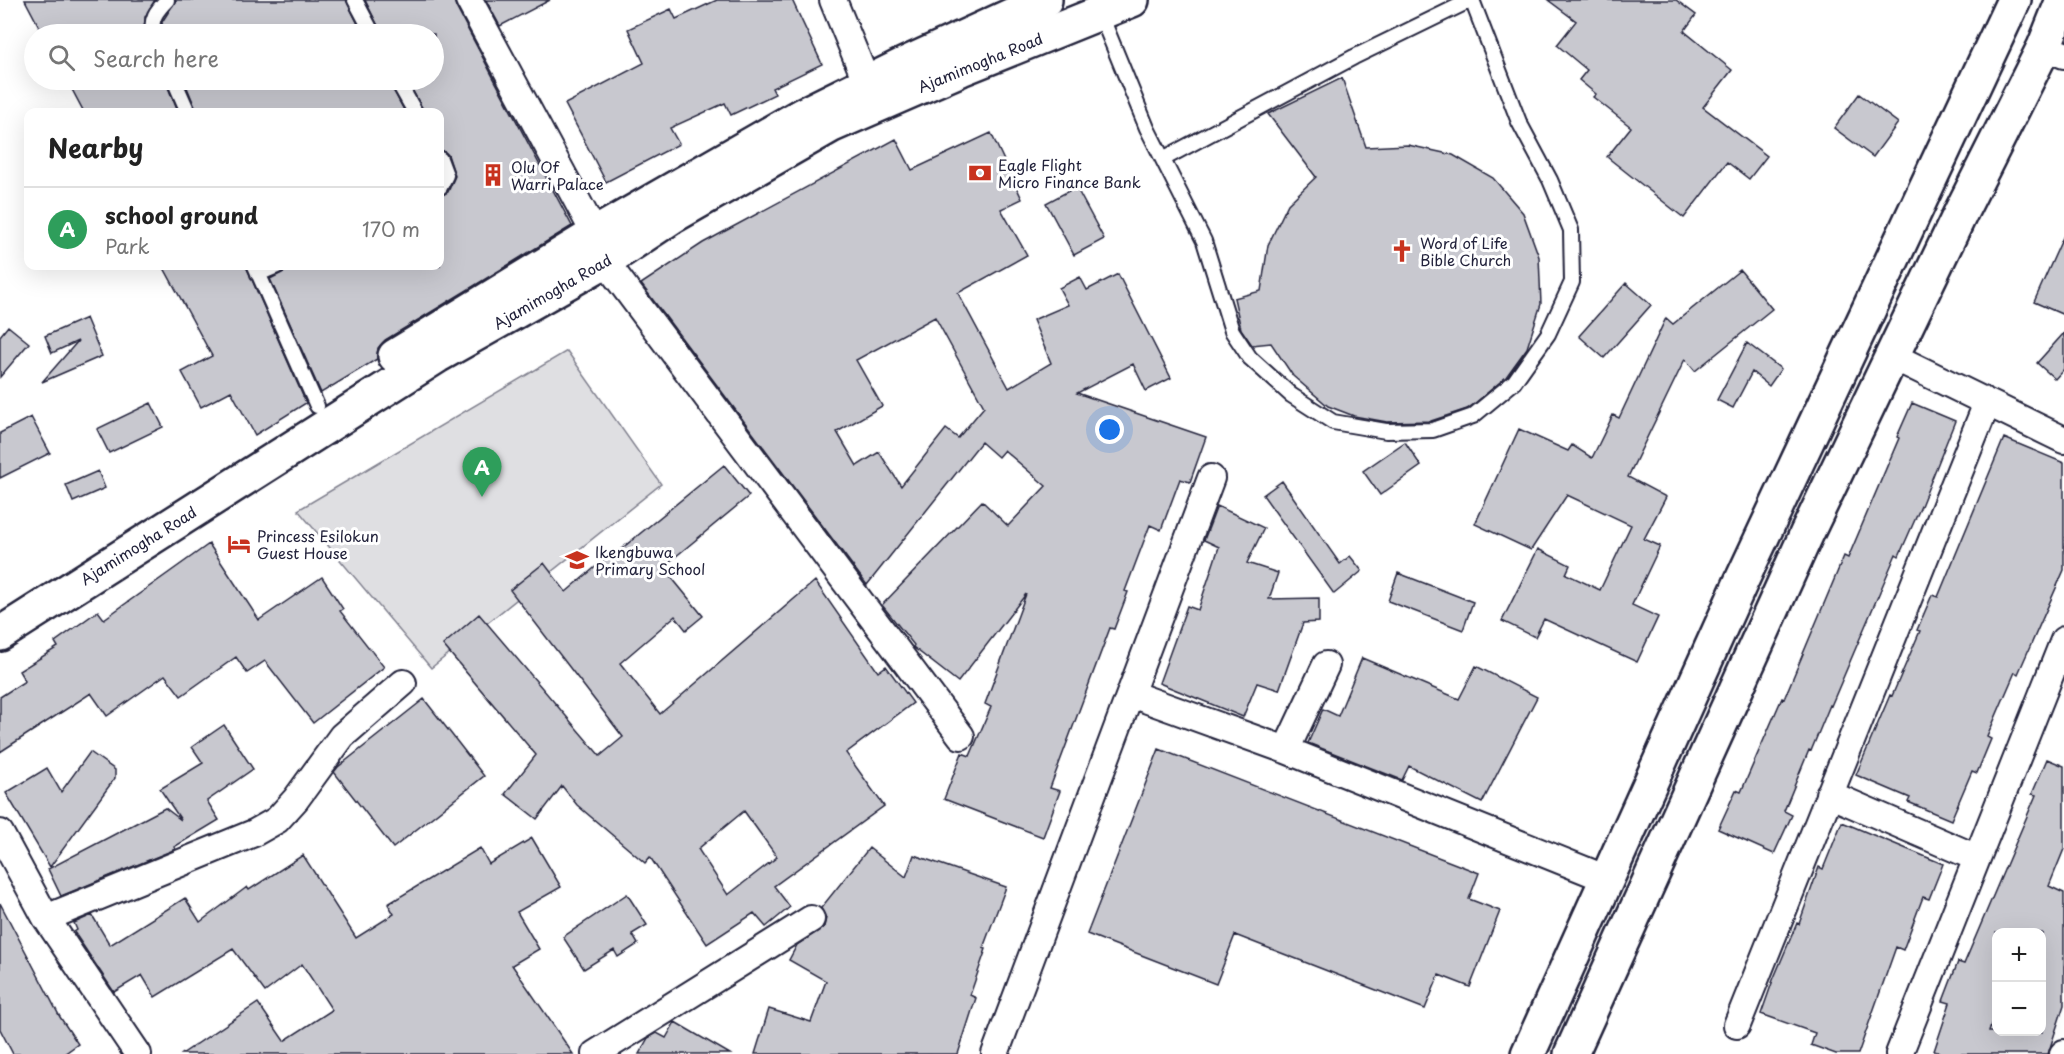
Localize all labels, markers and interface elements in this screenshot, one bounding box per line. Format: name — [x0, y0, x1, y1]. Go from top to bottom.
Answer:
search box — [24, 24, 444, 90]
street label: Ajamimogha Road — [914, 26, 1046, 98]
icon: search — [45, 41, 78, 74]
text: Search here — [93, 41, 219, 74]
text: Nearby — [48, 128, 143, 167]
place label: Eagle Flight Micro Finance Bank — [998, 153, 1141, 193]
place label: Olu Of Warri Palace — [511, 155, 604, 195]
bank icon: Eagle Flight Micro Finance Bank — [967, 160, 993, 186]
building icon: Olu Of Warri Palace — [480, 162, 506, 188]
text: school ground — [105, 198, 259, 231]
text: A — [60, 214, 75, 244]
text: 170 m — [362, 214, 420, 244]
text: Park — [105, 231, 150, 261]
place label: Word of Life Bible Church — [1420, 231, 1511, 271]
church icon: Word of Life Bible Church — [1389, 238, 1415, 264]
street label: Ajamimogha Road — [489, 248, 615, 334]
your location — [1095, 415, 1124, 444]
pin: A — [462, 448, 502, 497]
street label: Ajamimogha Road — [75, 500, 201, 590]
place label: Princess Esilokun Guest House — [257, 524, 379, 564]
hotel icon: Princess Esilokun Guest House — [226, 531, 252, 557]
place label: Ikengbuwa Primary School — [595, 540, 705, 580]
school or university icon: Ikengbuwa Primary School — [564, 547, 590, 573]
map controls — [1992, 928, 2046, 1036]
button: + — [1992, 928, 2046, 982]
button: − — [1992, 982, 2046, 1036]

